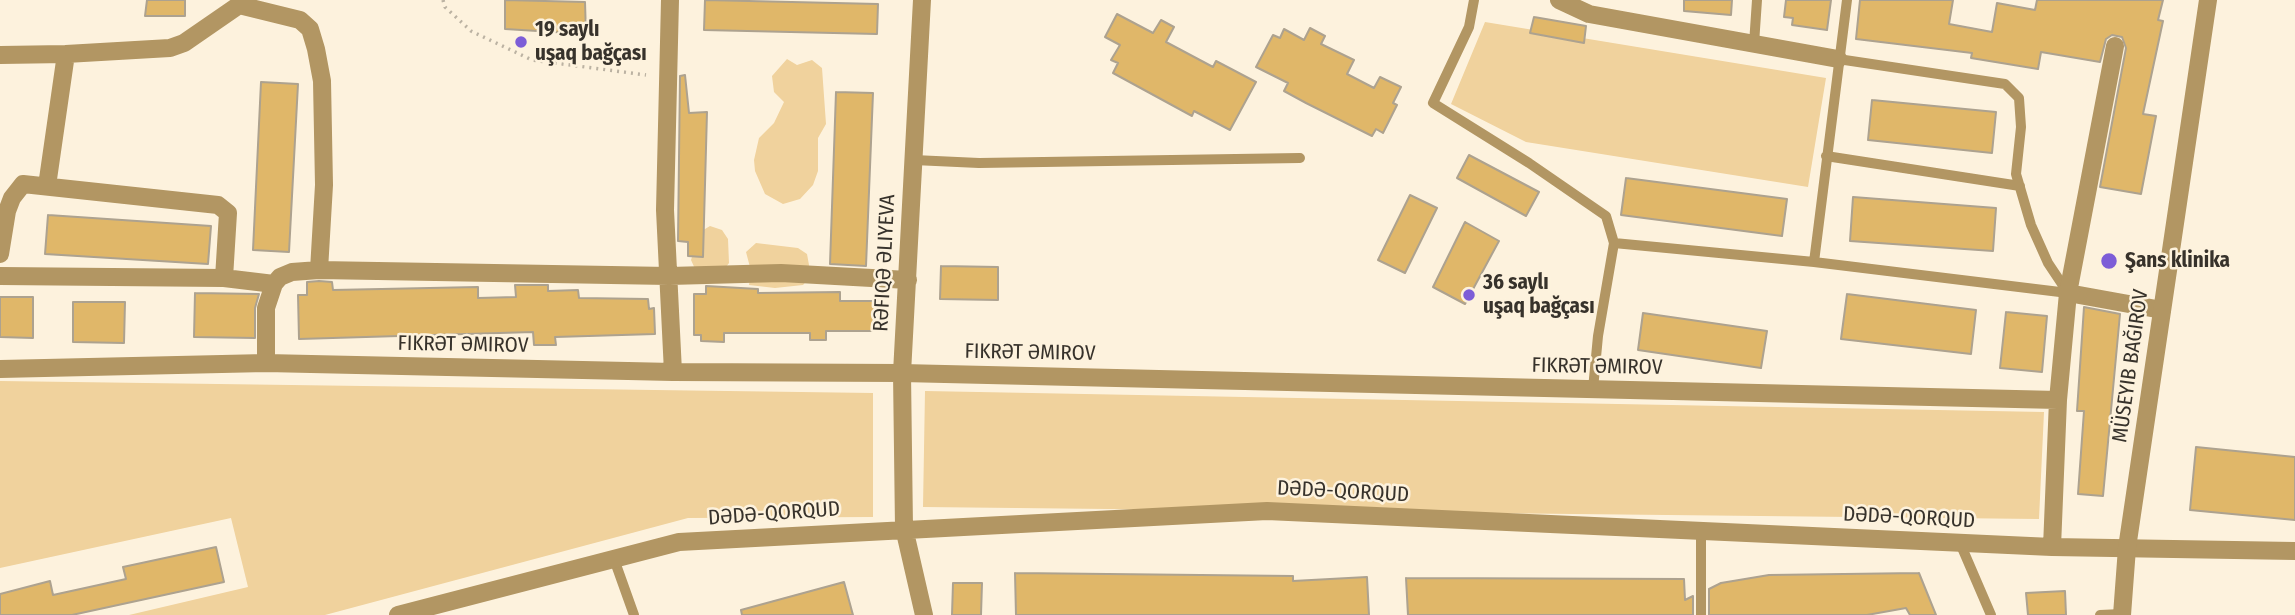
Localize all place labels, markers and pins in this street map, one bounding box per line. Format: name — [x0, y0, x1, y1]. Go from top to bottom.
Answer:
place label: 19 saylı uşaq bağçası — [535, 17, 647, 67]
marker: 19 saylı uşaq bağçası — [513, 34, 529, 50]
place label: Şans klinika — [2125, 248, 2230, 274]
marker: Şans klinika — [2099, 251, 2119, 271]
place label: 36 saylı uşaq bağçası — [1483, 270, 1595, 320]
marker: 36 saylı uşaq bağçası — [1461, 287, 1477, 303]

